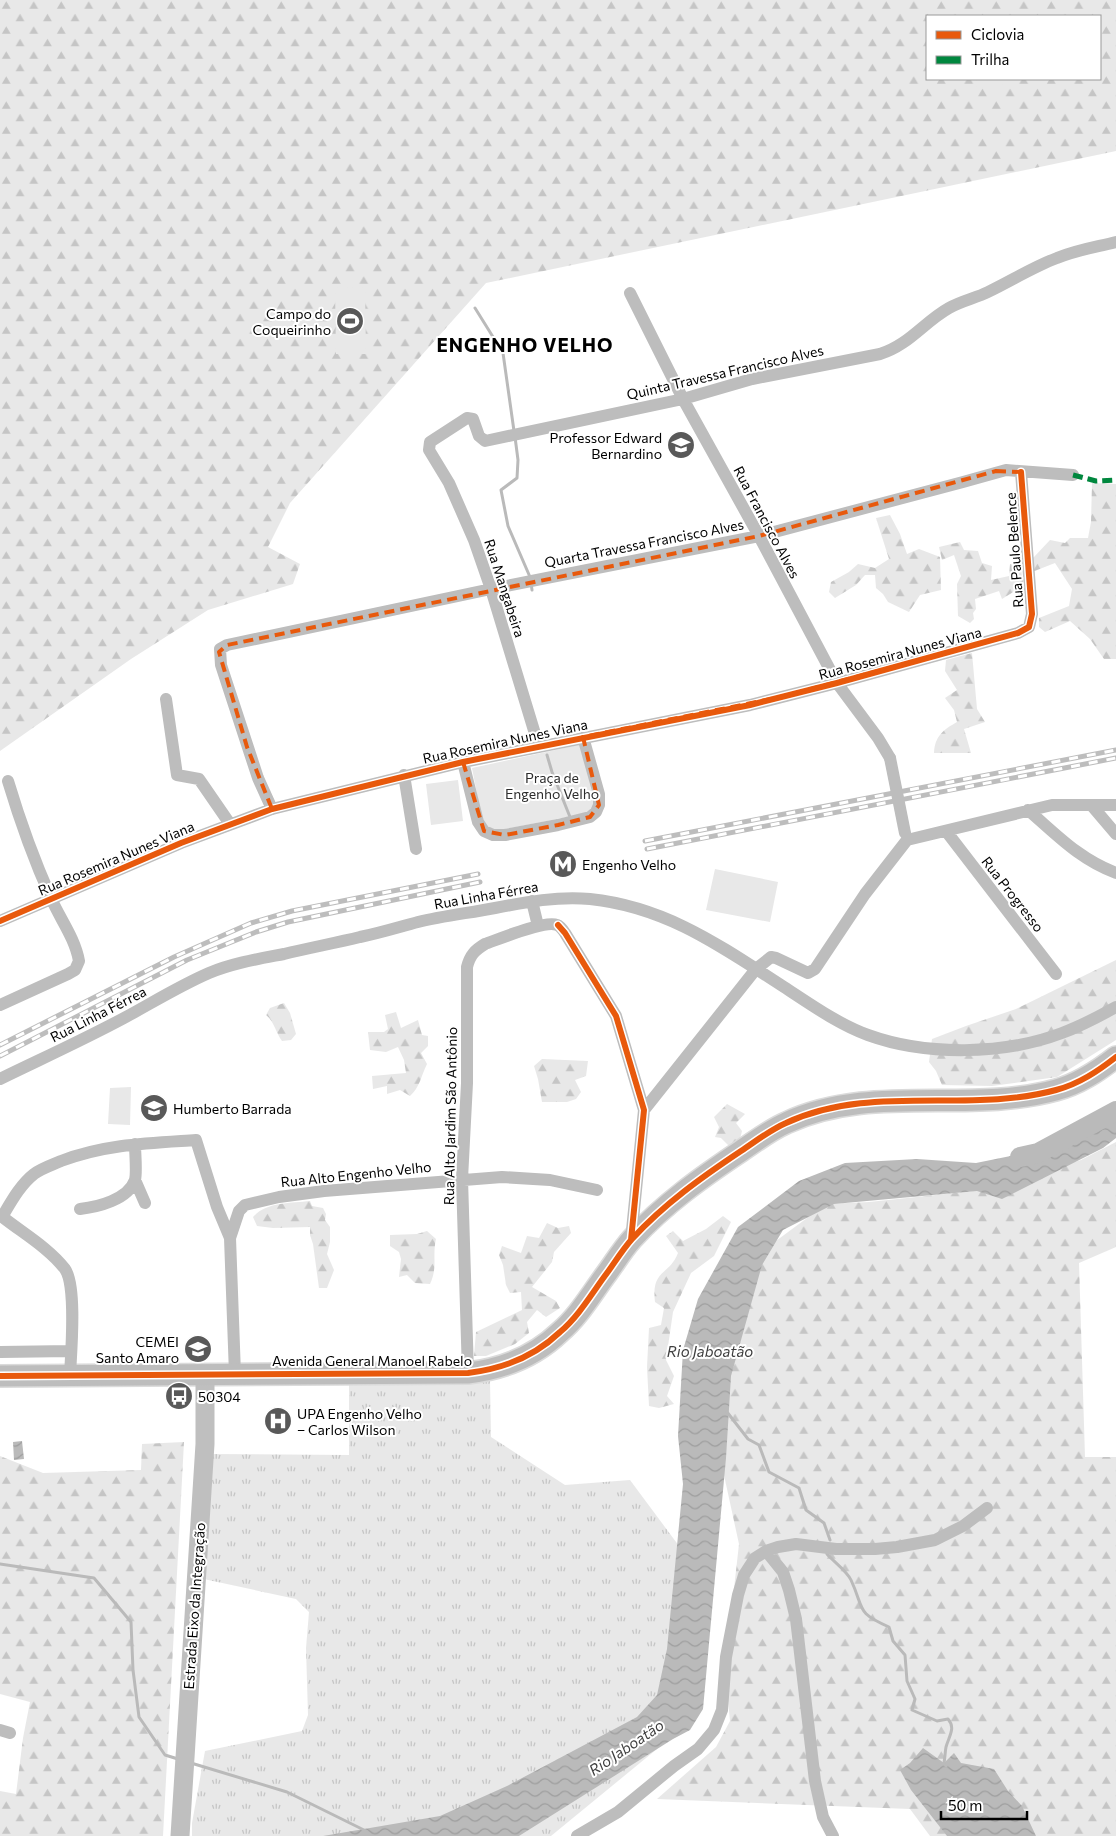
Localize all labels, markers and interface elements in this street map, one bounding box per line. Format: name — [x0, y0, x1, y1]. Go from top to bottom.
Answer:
legend — [926, 15, 1101, 80]
text: Ciclovia — [971, 25, 1024, 43]
text: Trilha — [971, 50, 1009, 68]
place label: Campo do Coqueirinho — [252, 305, 331, 338]
sports icon: Campo do Coqueirinho — [335, 306, 365, 336]
district label: ENGENHO VELHO — [437, 333, 613, 356]
street label: Quinta Travessa Francisco Alves — [625, 341, 825, 403]
place label: Professor Edward Bernardino — [549, 429, 662, 462]
school or university icon: Professor Edward Bernardino — [666, 430, 696, 460]
street label: Rua Francisco Alves — [730, 463, 804, 581]
street label: Rua Paulo Belence — [1001, 492, 1027, 608]
street label: Quarta Travessa Francisco Alves — [543, 515, 745, 571]
street label: Rua Mangabeira — [481, 537, 529, 639]
street label: Rua Rosemira Nunes Viana — [817, 623, 983, 683]
street label: Rua Rosemira Nunes Viana — [421, 715, 589, 767]
park label: Praça de Engenho Velho — [505, 769, 599, 802]
street label: Rua Rosemira Nunes Viana — [35, 817, 197, 899]
metro station icon: Engenho Velho — [548, 849, 578, 879]
street label: Rua Progresso — [978, 853, 1048, 935]
place label: Engenho Velho — [582, 856, 676, 873]
street label: Rua Linha Férrea — [433, 877, 539, 913]
street label: Rua Linha Férrea — [47, 982, 149, 1046]
street label: Rua Alto Jardim São Antônio — [440, 1027, 460, 1205]
school or university icon: Humberto Barrada — [139, 1093, 169, 1123]
place label: Humberto Barrada — [173, 1100, 292, 1117]
street label: Rua Alto Engenho Velho — [280, 1158, 432, 1190]
place label: CEMEI Santo Amaro — [96, 1333, 179, 1366]
school or university icon: CEMEI Santo Amaro — [183, 1334, 213, 1364]
water label: Rio Jaboatão — [667, 1342, 753, 1360]
street label: Avenida General Manoel Rabelo — [272, 1352, 472, 1369]
bus stop icon: 50304 — [164, 1381, 194, 1411]
place label: 50304 — [198, 1388, 241, 1405]
place label: UPA Engenho Velho – Carlos Wilson — [297, 1405, 422, 1438]
hospital icon: UPA Engenho Velho – Carlos Wilson — [263, 1406, 293, 1436]
street label: Estrada Eixo da Integração — [180, 1522, 208, 1690]
water label: Rio Jaboatão — [585, 1715, 667, 1779]
scale bar — [941, 1788, 1027, 1820]
text: 50 m — [948, 1796, 982, 1814]

